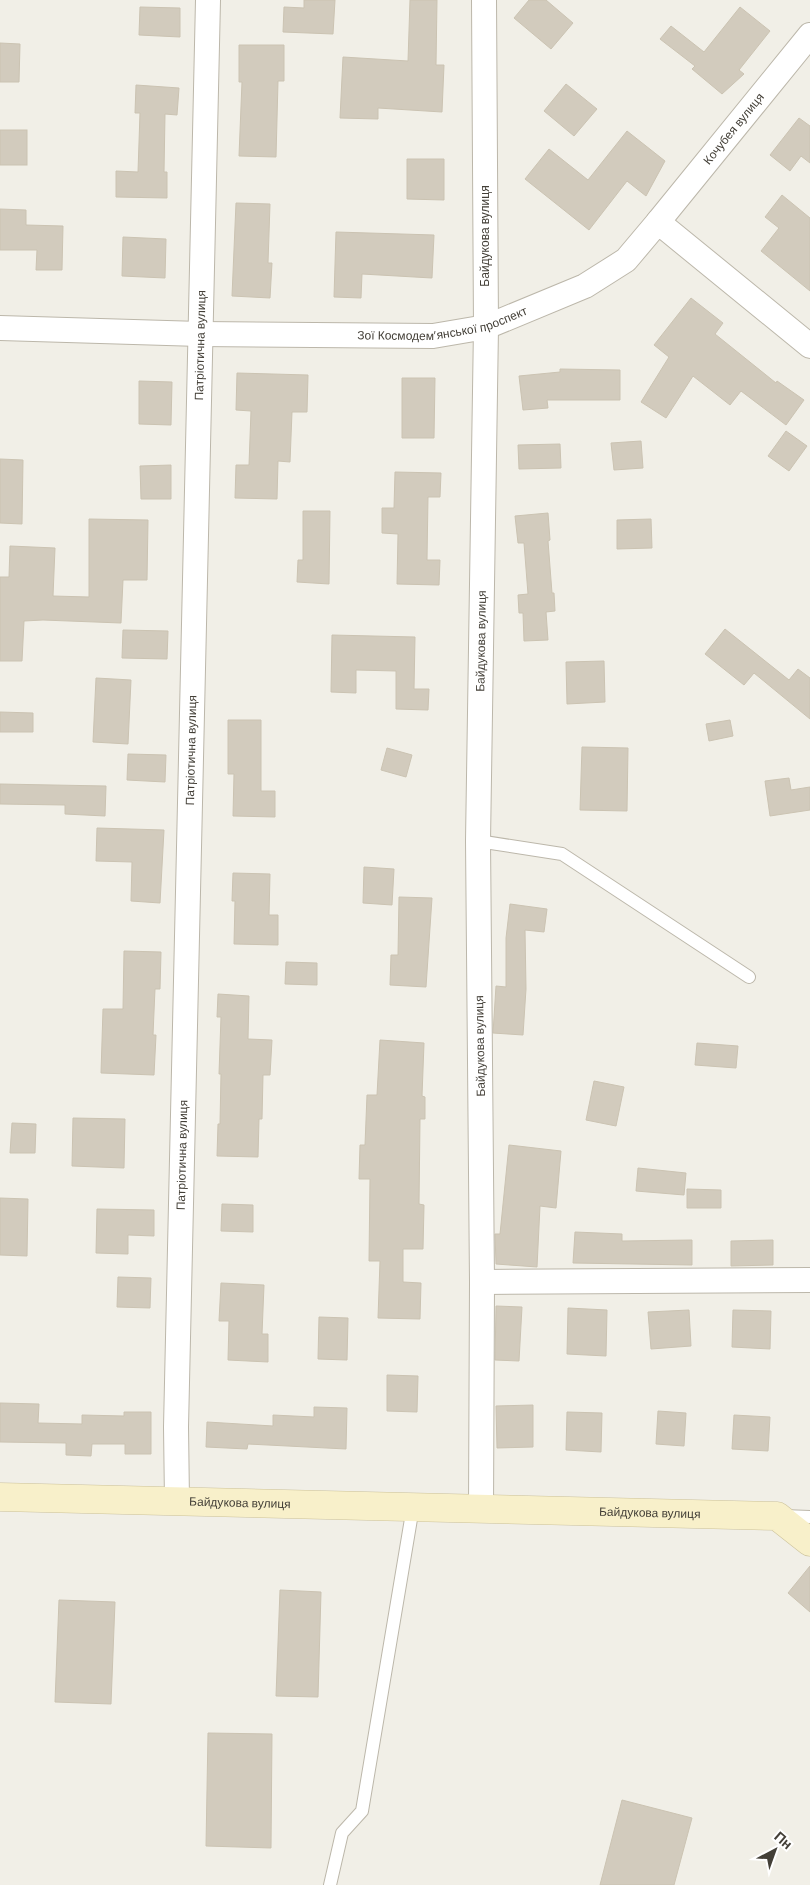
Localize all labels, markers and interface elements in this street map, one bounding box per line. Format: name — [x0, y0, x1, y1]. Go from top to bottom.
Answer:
street label: Кочубея вулиця — [700, 90, 768, 168]
street label: Байдукова вулиця — [477, 185, 493, 287]
street label: Патріотична вулиця — [191, 290, 209, 401]
street label: Зої Космодем’янської проспект — [357, 303, 530, 344]
street label: Байдукова вулиця — [472, 590, 490, 692]
street label: Патріотична вулиця — [182, 695, 200, 805]
street label: Байдукова вулиця — [471, 995, 489, 1097]
street label: Патріотична вулиця — [173, 1100, 191, 1210]
street label: Байдукова вулиця — [189, 1494, 291, 1512]
street label: Байдукова вулиця — [599, 1504, 701, 1522]
north arrow — [750, 1825, 800, 1875]
text: Пн — [771, 1827, 796, 1853]

